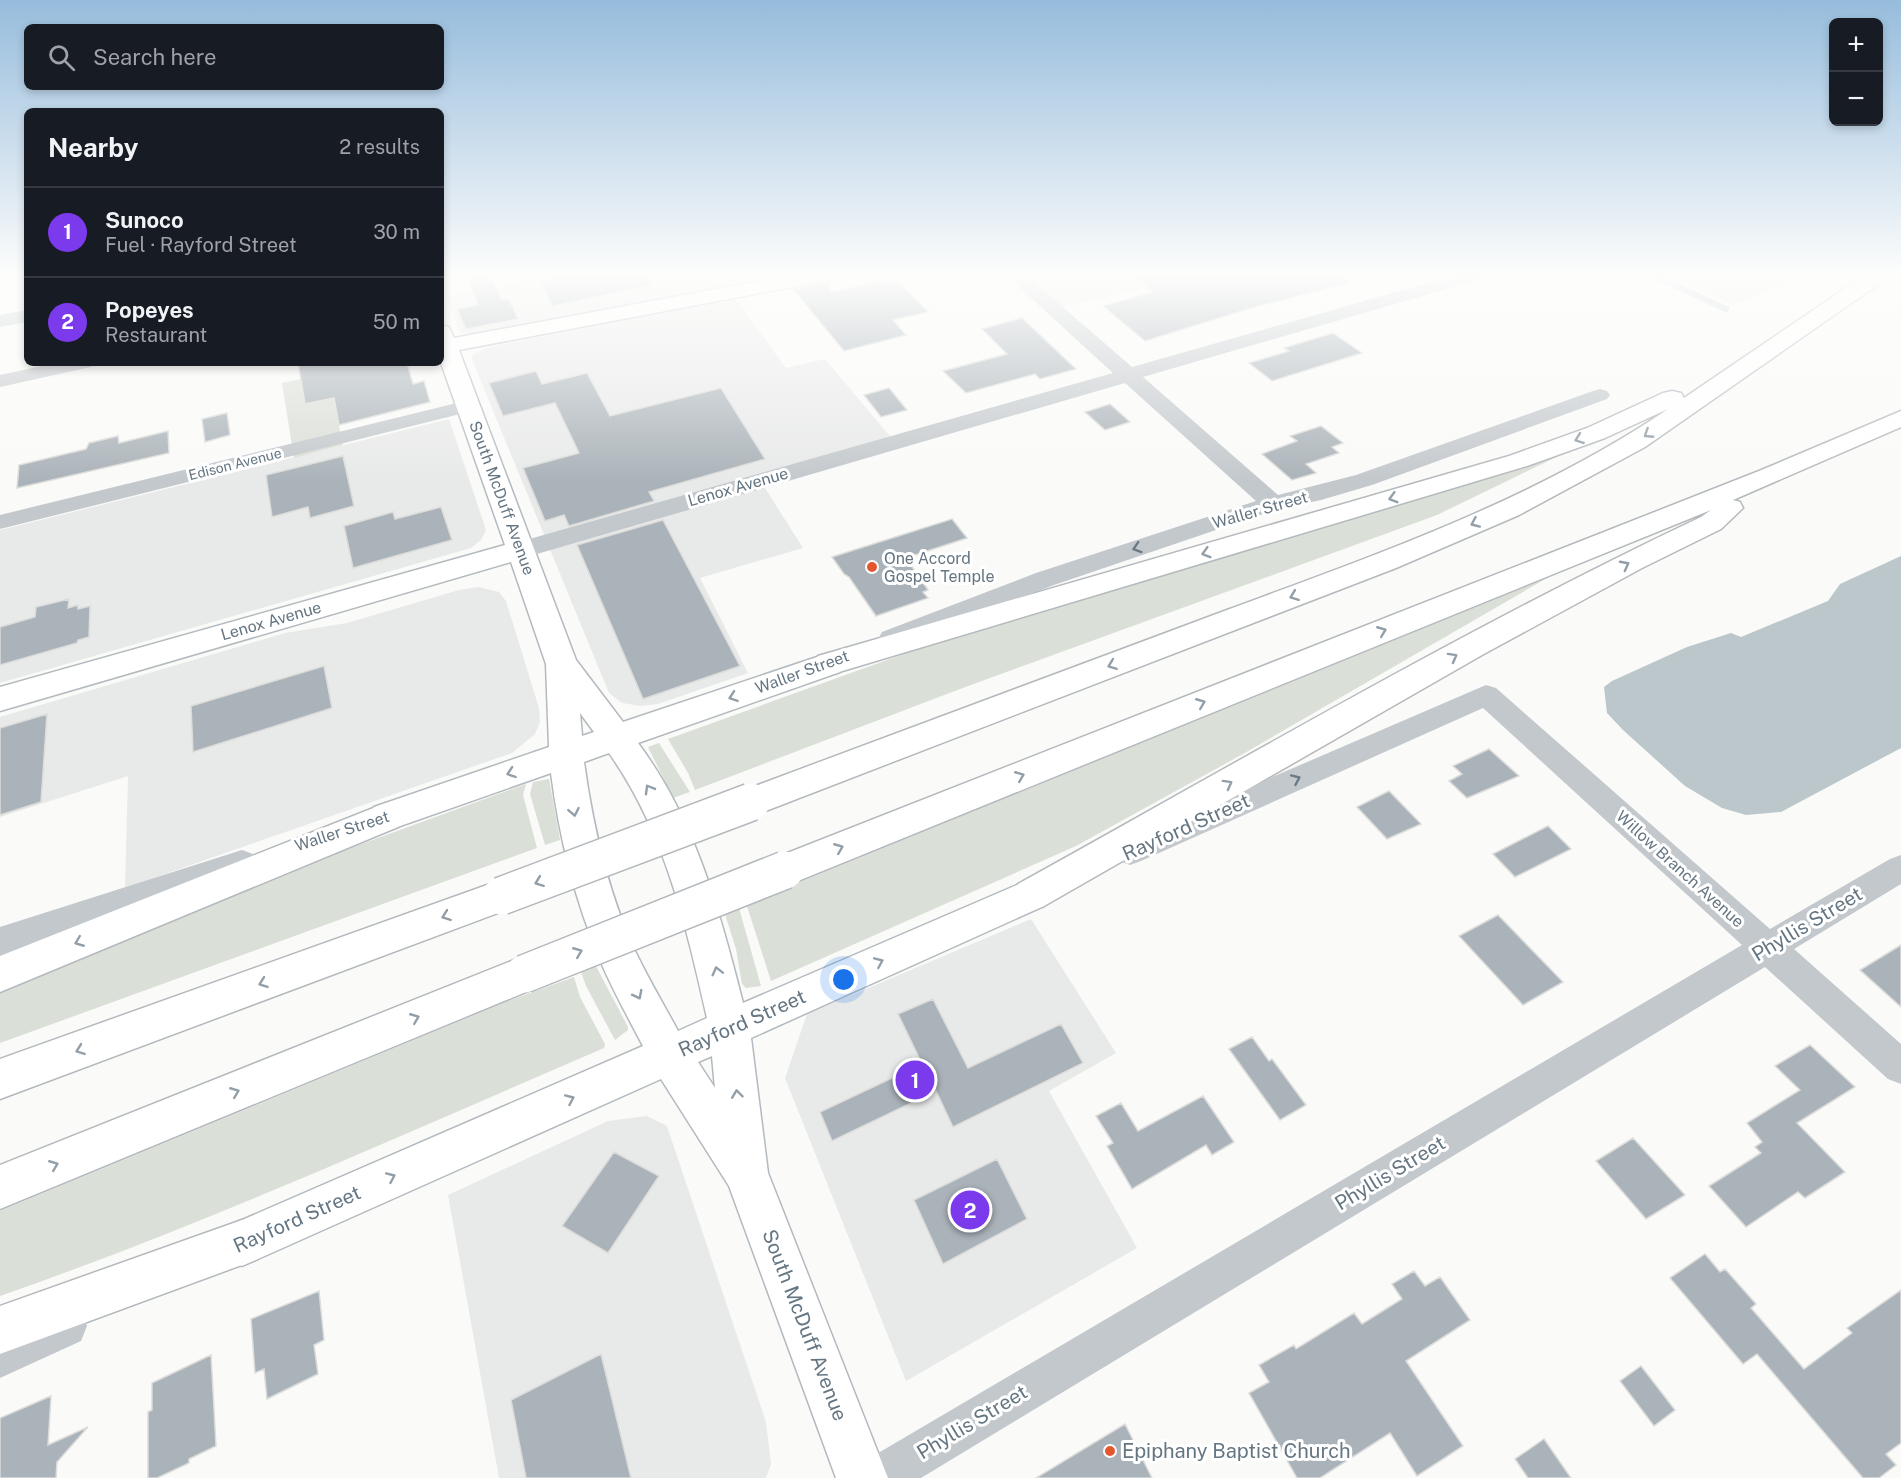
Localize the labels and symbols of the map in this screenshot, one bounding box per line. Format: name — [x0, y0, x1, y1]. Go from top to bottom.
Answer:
street label: South McDuff Avenue — [465, 418, 539, 578]
one-way arrow — [1644, 427, 1655, 438]
one-way arrow — [1574, 431, 1585, 444]
street label: Edison Avenue — [187, 445, 283, 483]
street label: Lenox Avenue — [686, 464, 790, 510]
street label: Waller Street — [1210, 487, 1310, 533]
one-way arrow — [1388, 491, 1399, 503]
one-way arrow — [1471, 516, 1482, 528]
one-way arrow — [1132, 541, 1143, 553]
one-way arrow — [1201, 546, 1212, 558]
place label: One Accord Gospel Temple — [884, 549, 994, 586]
marker: One Accord Gospel Temple — [865, 560, 879, 574]
one-way arrow — [1618, 560, 1629, 572]
one-way arrow — [1289, 588, 1300, 601]
street label: Lenox Avenue — [219, 598, 323, 644]
one-way arrow — [1376, 626, 1387, 638]
street label: Waller Street — [753, 646, 851, 698]
one-way arrow — [1447, 653, 1457, 664]
one-way arrow — [1107, 658, 1118, 670]
one-way arrow — [729, 689, 739, 702]
one-way arrow — [1196, 698, 1206, 711]
one-way arrow — [506, 766, 517, 779]
one-way arrow — [1014, 771, 1025, 783]
one-way arrow — [1290, 774, 1301, 786]
one-way arrow — [1222, 780, 1232, 791]
one-way arrow — [645, 785, 656, 795]
street label: Rayford Street — [1119, 788, 1253, 866]
one-way arrow — [567, 806, 580, 816]
street label: Waller Street — [292, 807, 392, 855]
street label: Willow Branch Avenue — [1612, 807, 1748, 931]
one-way arrow — [833, 843, 844, 855]
one-way arrow — [534, 875, 545, 887]
street label: Phyllis Street — [1747, 882, 1867, 966]
one-way arrow — [441, 909, 452, 922]
one-way arrow — [75, 935, 86, 947]
one-way arrow — [572, 947, 583, 959]
one-way arrow — [873, 958, 884, 970]
your location — [829, 965, 858, 994]
one-way arrow — [712, 966, 724, 977]
one-way arrow — [258, 976, 269, 989]
street label: Rayford Street — [675, 984, 809, 1062]
one-way arrow — [630, 989, 642, 1000]
one-way arrow — [409, 1013, 420, 1025]
one-way arrow — [75, 1043, 86, 1055]
pin: 1 — [896, 1058, 934, 1102]
one-way arrow — [228, 1087, 239, 1099]
one-way arrow — [731, 1090, 744, 1099]
one-way arrow — [563, 1094, 574, 1106]
street label: Phyllis Street — [1330, 1131, 1450, 1215]
one-way arrow — [48, 1160, 59, 1172]
one-way arrow — [385, 1172, 396, 1184]
street label: Rayford Street — [230, 1180, 364, 1258]
pin: 2 — [950, 1188, 990, 1232]
street label: South McDuff Avenue — [757, 1226, 853, 1424]
street label: Phyllis Street — [912, 1380, 1032, 1464]
place label: Epiphany Baptist Church — [1122, 1439, 1350, 1463]
marker: Epiphany Baptist Church — [1103, 1444, 1117, 1458]

